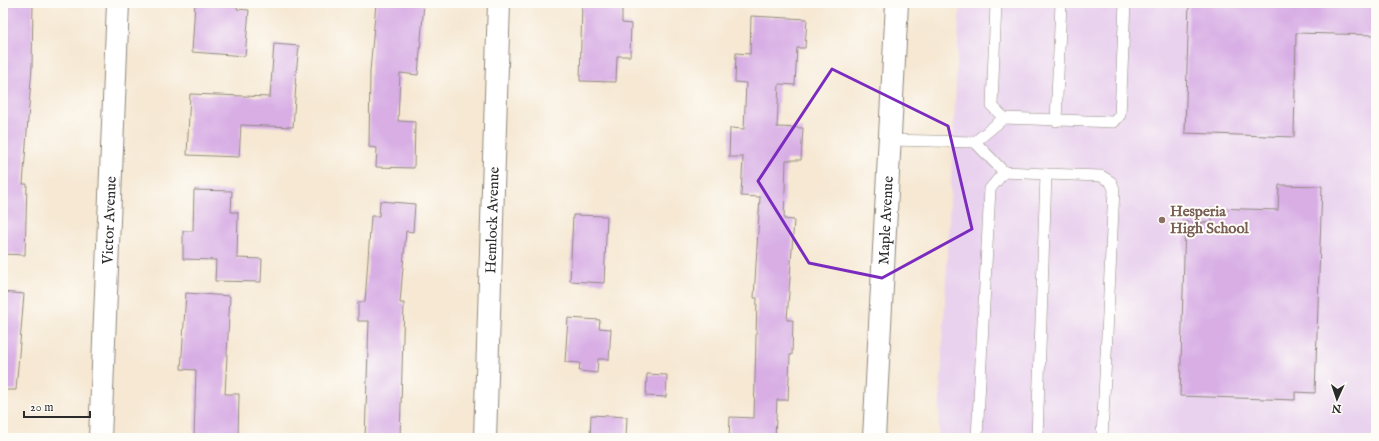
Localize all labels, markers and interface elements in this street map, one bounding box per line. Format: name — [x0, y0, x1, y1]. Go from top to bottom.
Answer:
street label: Hemlock Avenue — [481, 166, 504, 274]
street label: Maple Avenue — [874, 175, 898, 265]
street label: Victor Avenue — [98, 176, 121, 266]
place label: Hesperia High School — [1170, 202, 1249, 238]
marker: Hesperia High School — [1157, 215, 1167, 225]
north arrow — [1317, 379, 1357, 419]
scale bar — [24, 393, 90, 419]
text: 20 m — [30, 400, 53, 415]
text: N — [1331, 401, 1343, 415]

